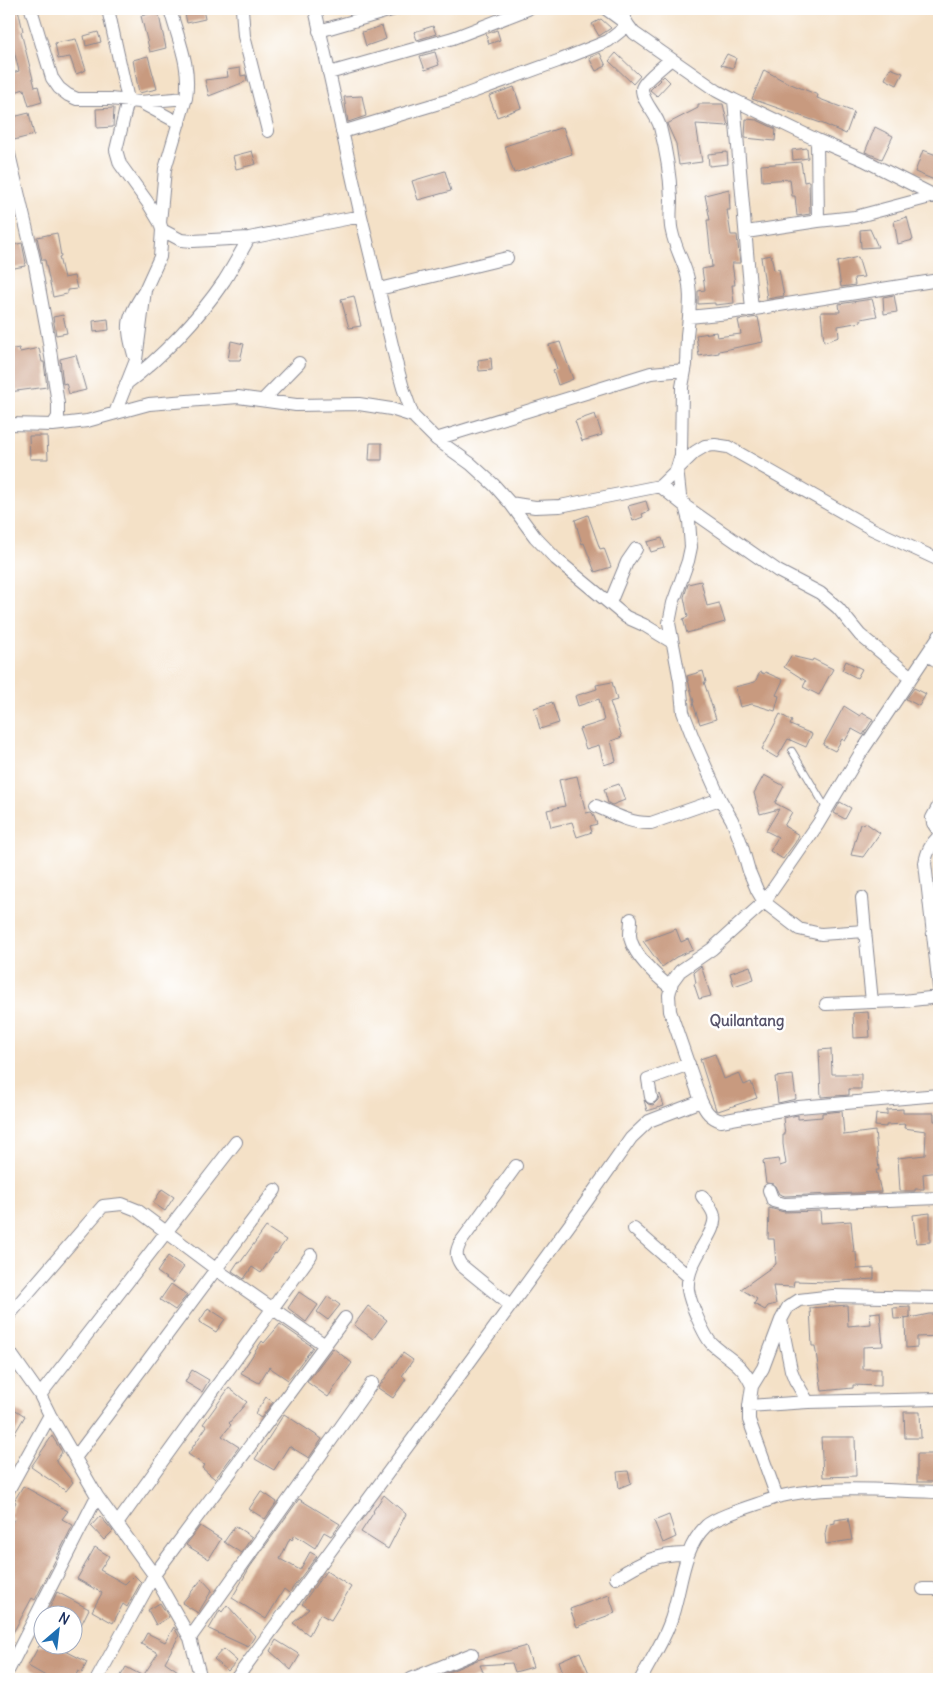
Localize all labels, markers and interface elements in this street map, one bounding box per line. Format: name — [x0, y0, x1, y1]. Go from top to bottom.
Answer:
district label: Quilantang — [710, 1011, 784, 1031]
north arrow — [32, 1606, 82, 1656]
text: N — [56, 1608, 73, 1629]

